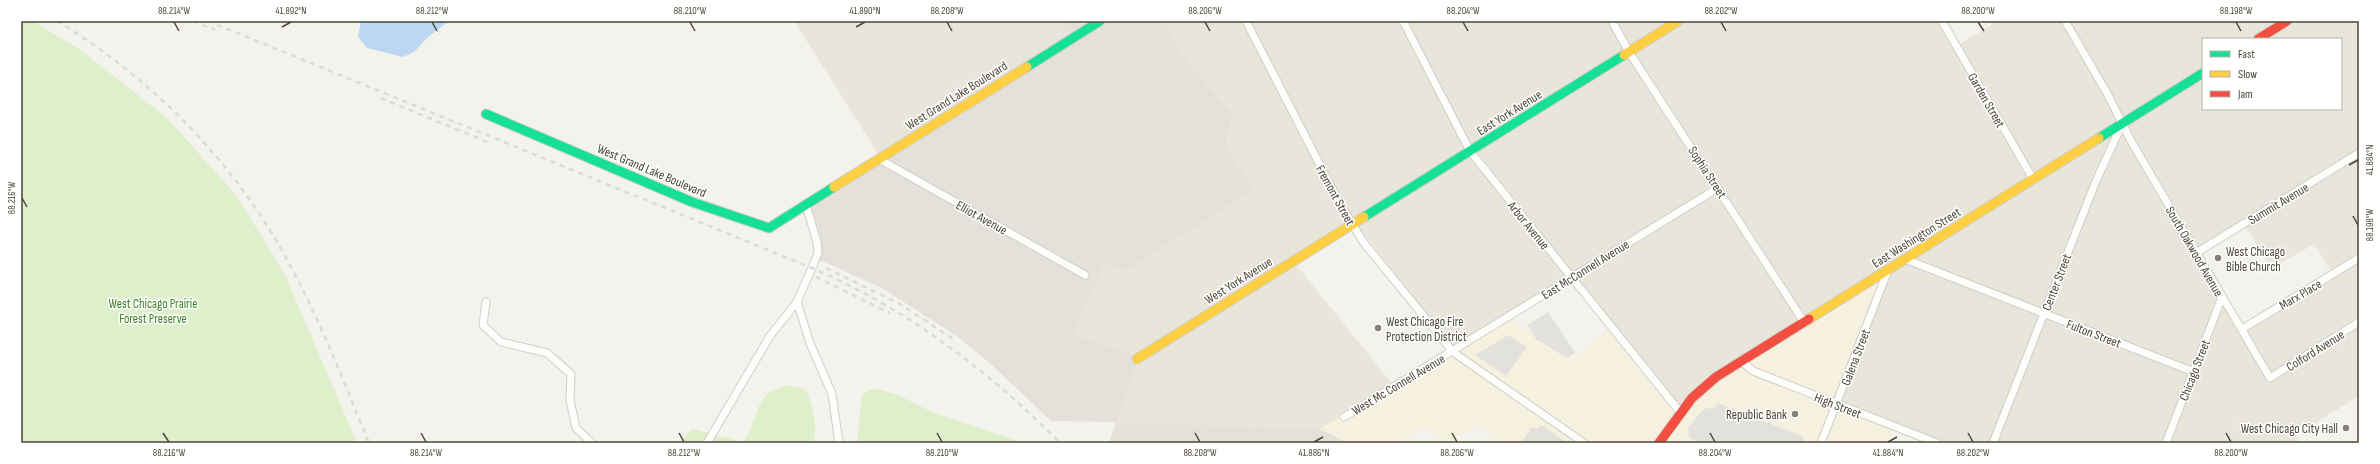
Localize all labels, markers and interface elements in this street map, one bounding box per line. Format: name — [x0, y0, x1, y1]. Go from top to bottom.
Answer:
text: 88.214°W — [158, 5, 190, 17]
text: 41.892°N — [276, 5, 306, 17]
text: 88.212°W — [416, 5, 449, 17]
text: 88.210°W — [674, 5, 707, 17]
text: 41.890°N — [849, 5, 881, 17]
text: 88.208°W — [930, 5, 964, 17]
text: 88.206°W — [1188, 5, 1222, 17]
text: 88.204°W — [1447, 5, 1480, 17]
text: 88.202°W — [1704, 5, 1738, 17]
text: 88.200°W — [1961, 5, 1995, 17]
text: 88.198°W — [2220, 5, 2253, 17]
legend — [2202, 38, 2342, 110]
text: Fast — [2238, 47, 2255, 62]
street label: West Grand Lake Boulevard — [903, 58, 1010, 134]
text: Slow — [2238, 67, 2257, 82]
street label: Garden Street — [1964, 70, 2008, 131]
street label: East York Avenue — [1474, 87, 1545, 139]
text: Jam — [2237, 87, 2253, 102]
street label: West Grand Lake Boulevard — [595, 141, 709, 201]
street label: Sophia Street — [1684, 144, 1730, 202]
text: 41.884°N — [2364, 145, 2376, 175]
street label: Fremont Street — [1312, 163, 1358, 228]
street label: Summit Avenue — [2245, 180, 2312, 228]
text: 88.216°W — [6, 181, 18, 214]
street label: Elliot Avenue — [953, 197, 1010, 238]
street label: Arbor Avenue — [1503, 197, 1553, 253]
street label: East Washington Street — [1869, 204, 1964, 272]
street label: South Oakwood Avenue — [2162, 204, 2226, 299]
text: 88.198°W — [2364, 208, 2376, 241]
street label: East McConnell Avenue — [1539, 236, 1632, 303]
place label: West Chicago Bible Church — [2226, 244, 2285, 275]
street label: Center Street — [2039, 252, 2075, 313]
marker: West Chicago Bible Church — [2213, 253, 2223, 263]
street label: West York Avenue — [1202, 254, 1275, 308]
street label: Marx Place — [2276, 276, 2325, 314]
park label: West Chicago Prairie Forest Preserve — [109, 296, 197, 327]
place label: West Chicago Fire Protection District — [1386, 314, 1467, 345]
street label: Fulton Street — [2064, 316, 2123, 352]
marker: West Chicago Fire Protection District — [1373, 323, 1383, 333]
street label: Galena Street — [1838, 327, 1874, 388]
street label: Colford Avenue — [2283, 327, 2348, 375]
street label: Chicago Street — [2176, 337, 2214, 403]
street label: West Mc Connell Avenue — [1349, 351, 1448, 419]
street label: High Street — [1812, 390, 1864, 422]
place label: Republic Bank — [1726, 407, 1787, 423]
marker: Republic Bank — [1790, 409, 1800, 419]
place label: West Chicago City Hall — [2241, 421, 2338, 437]
marker: West Chicago City Hall — [2341, 423, 2351, 433]
text: 88.216°W — [153, 447, 186, 459]
text: 88.214°W — [410, 447, 442, 459]
text: 88.212°W — [668, 447, 701, 459]
text: 88.210°W — [926, 447, 959, 459]
text: 88.208°W — [1183, 447, 1217, 459]
text: 41.886°N — [1298, 447, 1330, 459]
text: 88.206°W — [1440, 447, 1474, 459]
text: 88.204°W — [1699, 447, 1732, 459]
text: 41.884°N — [1873, 447, 1903, 459]
text: 88.202°W — [1956, 447, 1990, 459]
text: 88.200°W — [2214, 447, 2248, 459]

